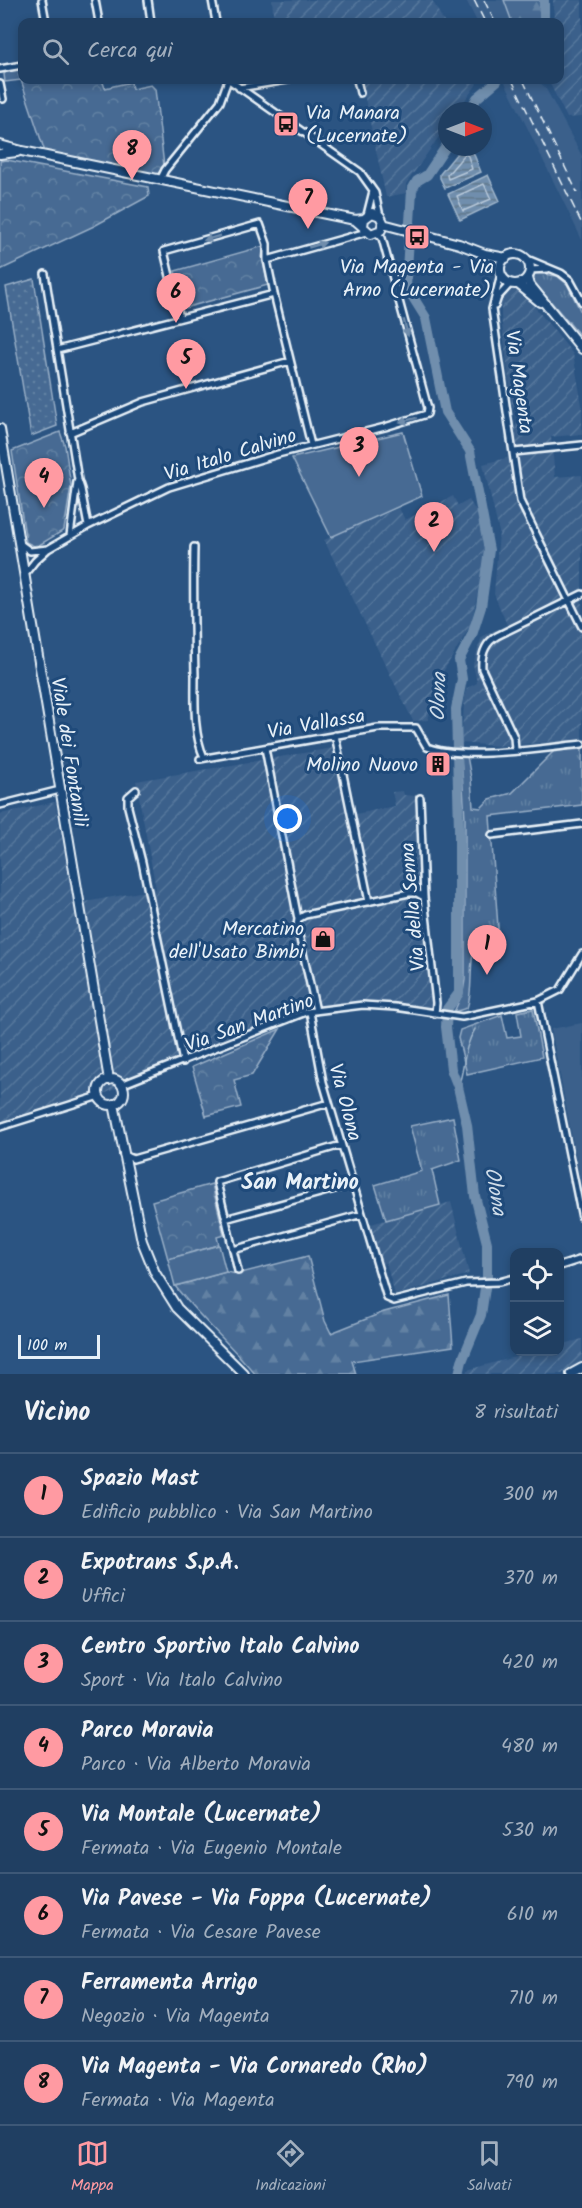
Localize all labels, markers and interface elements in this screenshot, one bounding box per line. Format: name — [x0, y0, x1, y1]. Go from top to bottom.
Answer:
search box — [18, 18, 564, 84]
text: Cerca qui — [87, 34, 173, 69]
icon: search — [39, 35, 72, 68]
place label: Via Manara (Lucernate) — [306, 98, 408, 153]
north arrow — [438, 102, 492, 156]
bus stop icon: Via Manara (Lucernate) — [271, 109, 301, 139]
pin: 8 — [112, 130, 152, 180]
pin: 7 — [288, 180, 328, 229]
bus stop icon: Via Magenta - Via Arno (Lucernate) — [402, 222, 432, 252]
one-way arrow — [203, 233, 221, 243]
one-way arrow — [308, 240, 326, 250]
place label: Via Magenta - Via Arno (Lucernate) — [340, 252, 494, 307]
pin: 6 — [156, 274, 195, 323]
one-way arrow — [402, 319, 412, 338]
street label: Via Magenta — [495, 328, 541, 436]
pin: 5 — [166, 340, 206, 389]
one-way arrow — [399, 415, 417, 425]
street label: Via Italo Calvino — [160, 421, 301, 491]
pin: 3 — [340, 428, 378, 477]
pin: 4 — [24, 458, 63, 508]
pin: 2 — [414, 502, 454, 552]
water label: Olona — [422, 671, 457, 722]
street label: Viale dei Fontanili — [40, 675, 96, 831]
street label: Via Vallassa — [265, 701, 368, 749]
building icon: Molino Nuovo — [423, 749, 453, 779]
place label: Molino Nuovo — [306, 750, 418, 782]
your location — [273, 804, 302, 833]
street label: Via della Senna — [392, 841, 436, 973]
place label: Mercatino dell'Usato Bimbi — [169, 914, 305, 969]
shop icon: Mercatino dell'Usato Bimbi — [308, 924, 338, 954]
pin: 1 — [468, 926, 506, 975]
street label: Via San Martino — [181, 986, 319, 1062]
street label: Via Olona — [318, 1060, 370, 1145]
water label: Olona — [474, 1164, 515, 1219]
district label: San Martino — [241, 1166, 359, 1201]
map controls — [510, 1248, 564, 1356]
button: locate — [510, 1248, 564, 1302]
button: layers — [510, 1302, 564, 1356]
scale bar — [18, 1332, 100, 1360]
text: 100 m — [27, 1333, 67, 1358]
text: Vicino — [24, 1392, 90, 1434]
text: 8 risultati — [474, 1397, 558, 1429]
text: Spazio Mast — [81, 1462, 199, 1497]
text: 1 — [40, 1479, 47, 1511]
text: 300 m — [503, 1479, 558, 1511]
text: Edificio pubblico · Via San Martino — [81, 1497, 373, 1529]
text: Expotrans S.p.A. — [81, 1546, 239, 1581]
text: 2 — [38, 1563, 49, 1595]
text: 370 m — [503, 1563, 558, 1595]
text: Uffici — [81, 1581, 125, 1613]
text: Centro Sportivo Italo Calvino — [81, 1630, 359, 1665]
text: 3 — [38, 1647, 49, 1679]
text: 420 m — [501, 1647, 558, 1679]
text: Sport · Via Italo Calvino — [81, 1665, 283, 1697]
text: Parco Moravia — [81, 1714, 214, 1749]
text: 4 — [38, 1731, 49, 1763]
text: 480 m — [501, 1731, 558, 1763]
text: Parco · Via Alberto Moravia — [81, 1749, 311, 1781]
text: Via Montale (Lucernate) — [81, 1798, 322, 1833]
text: 5 — [38, 1815, 49, 1847]
text: 530 m — [502, 1815, 558, 1847]
text: Fermata · Via Eugenio Montale — [81, 1833, 342, 1865]
text: Via Pavese - Via Foppa (Lucernate) — [81, 1882, 432, 1917]
text: 6 — [38, 1899, 49, 1931]
text: 610 m — [507, 1899, 558, 1931]
text: Fermata · Via Cesare Pavese — [81, 1917, 321, 1949]
text: Ferramenta Arrigo — [81, 1966, 258, 2001]
text: 7 — [39, 1983, 48, 2015]
text: 710 m — [509, 1983, 558, 2015]
text: Negozio · Via Magenta — [81, 2001, 270, 2033]
text: Via Magenta - Via Cornaredo (Rho) — [81, 2050, 428, 2085]
text: 8 — [38, 2067, 49, 2099]
text: 790 m — [505, 2067, 558, 2099]
text: Fermata · Via Magenta — [81, 2085, 275, 2117]
tab: Mappa — [71, 2137, 114, 2198]
tab: Indicazioni — [255, 2137, 326, 2198]
tab: Salvati — [467, 2137, 511, 2198]

